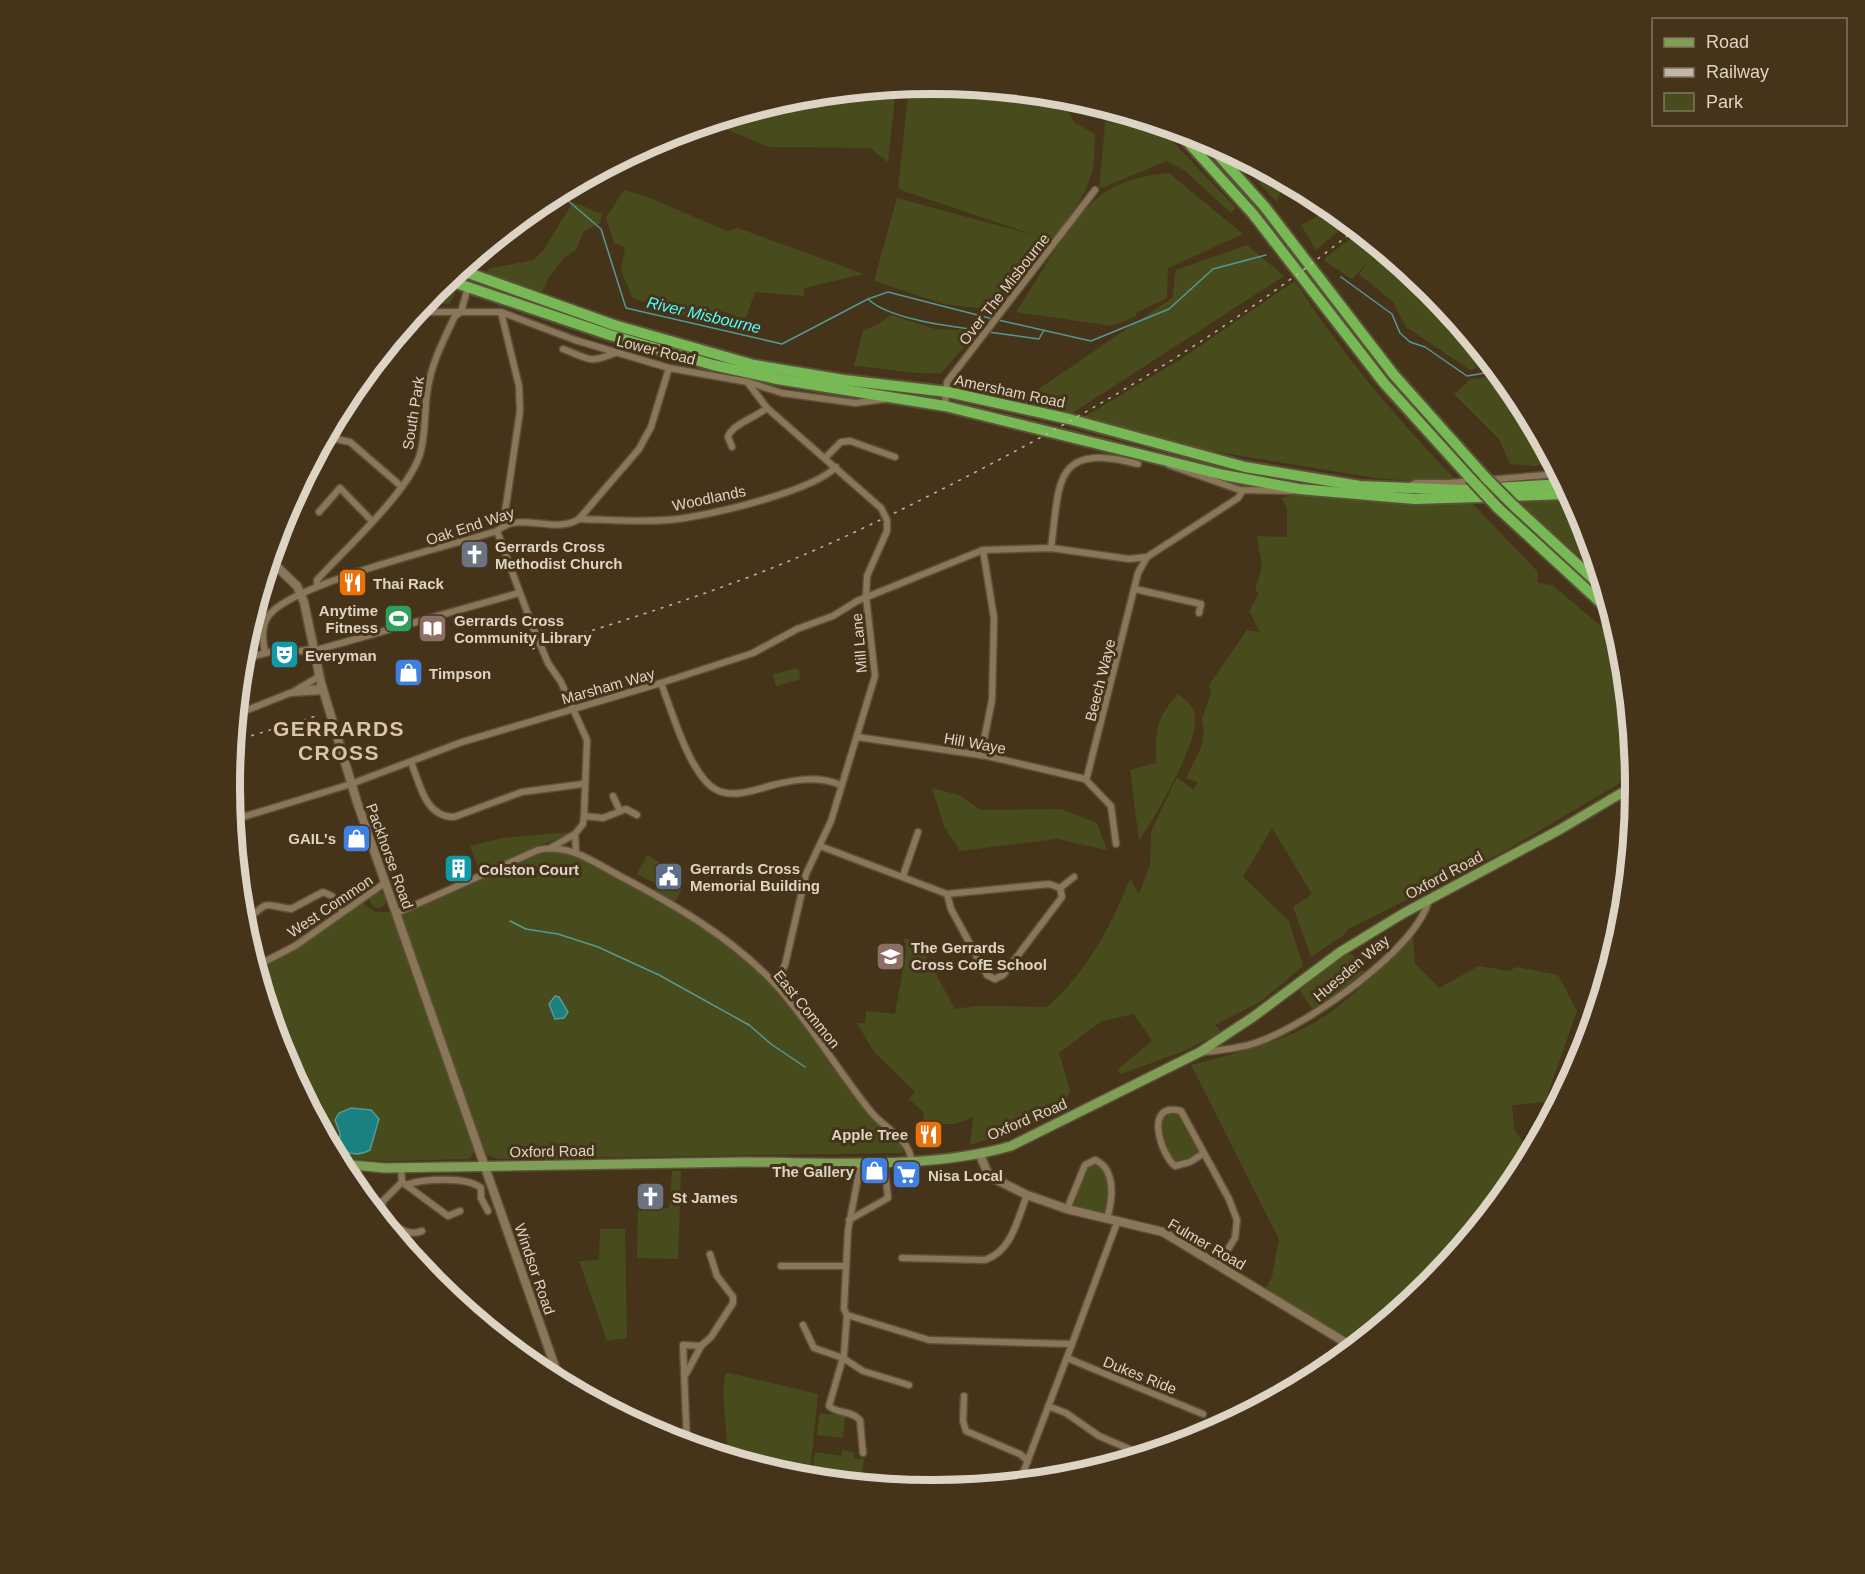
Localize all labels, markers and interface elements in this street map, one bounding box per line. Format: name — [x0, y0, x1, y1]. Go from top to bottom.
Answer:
legend — [1652, 18, 1847, 126]
text: Road — [1706, 32, 1749, 52]
text: Railway — [1706, 62, 1769, 82]
text: Park — [1706, 92, 1744, 112]
street label: Over The Misbourne — [955, 230, 1053, 348]
water label: River Misbourne — [645, 294, 763, 336]
street label: Lower Road — [615, 332, 697, 368]
street label: Amersham Road — [953, 371, 1067, 411]
street label: South Park — [399, 375, 427, 451]
street label: Woodlands — [671, 482, 747, 514]
street label: Oak End Way — [424, 504, 517, 548]
place label: Gerrards Cross Methodist Church — [495, 538, 623, 572]
church icon: Gerrards Cross Methodist Church — [458, 539, 490, 571]
restaurant icon: Thai Rack — [336, 567, 368, 599]
place label: Thai Rack — [373, 575, 445, 592]
place label: Anytime Fitness — [319, 602, 378, 636]
sports icon: Anytime Fitness — [383, 603, 415, 635]
place label: Gerrards Cross Community Library — [454, 612, 592, 646]
street label: Mill Lane — [848, 612, 870, 674]
library icon: Gerrards Cross Community Library — [417, 613, 449, 645]
street label: Beech Waye — [1082, 637, 1118, 723]
theatre icon: Everyman — [268, 639, 300, 671]
place label: Everyman — [305, 647, 377, 664]
shop icon: Timpson — [392, 657, 424, 689]
street label: Marsham Way — [559, 664, 657, 707]
place label: Timpson — [429, 665, 491, 682]
district label: GERRARDS CROSS — [273, 717, 405, 764]
street label: Hill Waye — [943, 729, 1007, 757]
street label: Packhorse Road — [363, 801, 417, 911]
shop icon: GAIL's — [341, 822, 373, 854]
place label: GAIL's — [288, 830, 336, 847]
street label: Oxford Road — [1402, 848, 1486, 902]
building icon: Colston Court — [442, 853, 474, 885]
place label: Gerrards Cross Memorial Building — [690, 860, 820, 894]
place label: Colston Court — [479, 861, 579, 878]
public building icon: Gerrards Cross Memorial Building — [653, 861, 685, 893]
street label: West Common — [284, 871, 376, 941]
street label: Huesden Way — [1310, 931, 1393, 1005]
place label: The Gerrards Cross CofE School — [911, 939, 1047, 973]
school or university icon: The Gerrards Cross CofE School — [874, 940, 906, 972]
street label: East Common — [770, 967, 844, 1051]
street label: Oxford Road — [985, 1095, 1069, 1143]
restaurant icon: Apple Tree — [913, 1118, 945, 1150]
place label: Apple Tree — [831, 1126, 908, 1143]
street label: Oxford Road — [509, 1142, 595, 1160]
shop icon: The Gallery — [859, 1155, 891, 1187]
supermarket icon: Nisa Local — [891, 1159, 923, 1191]
place label: The Gallery — [772, 1163, 855, 1180]
place label: Nisa Local — [928, 1167, 1003, 1184]
church icon: St James — [635, 1181, 667, 1213]
place label: St James — [672, 1189, 738, 1206]
street label: Fulmer Road — [1165, 1215, 1249, 1273]
street label: Windsor Road — [511, 1221, 559, 1317]
street label: Dukes Ride — [1101, 1353, 1179, 1397]

